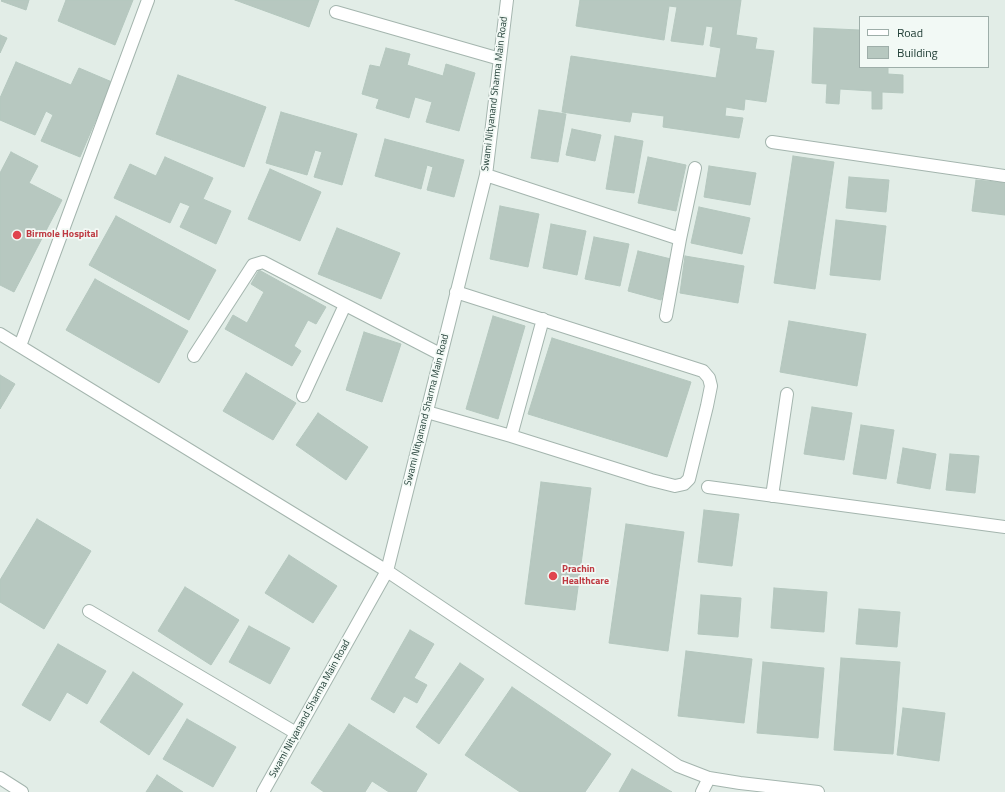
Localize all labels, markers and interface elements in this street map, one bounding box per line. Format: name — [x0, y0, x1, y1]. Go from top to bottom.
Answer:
street label: Swami Nityanand Sharma Main Road — [480, 16, 510, 172]
legend — [859, 16, 989, 68]
text: Road — [897, 23, 923, 42]
text: Building — [897, 43, 938, 62]
marker: Birmole Hospital — [11, 229, 23, 241]
place label: Birmole Hospital — [26, 229, 98, 241]
street label: Swami Nityanand Sharma Main Road — [402, 333, 452, 487]
place label: Prachin Healthcare — [562, 564, 609, 588]
marker: Prachin Healthcare — [547, 570, 559, 582]
street label: Swami Nityanand Sharma Main Road — [267, 638, 353, 780]

